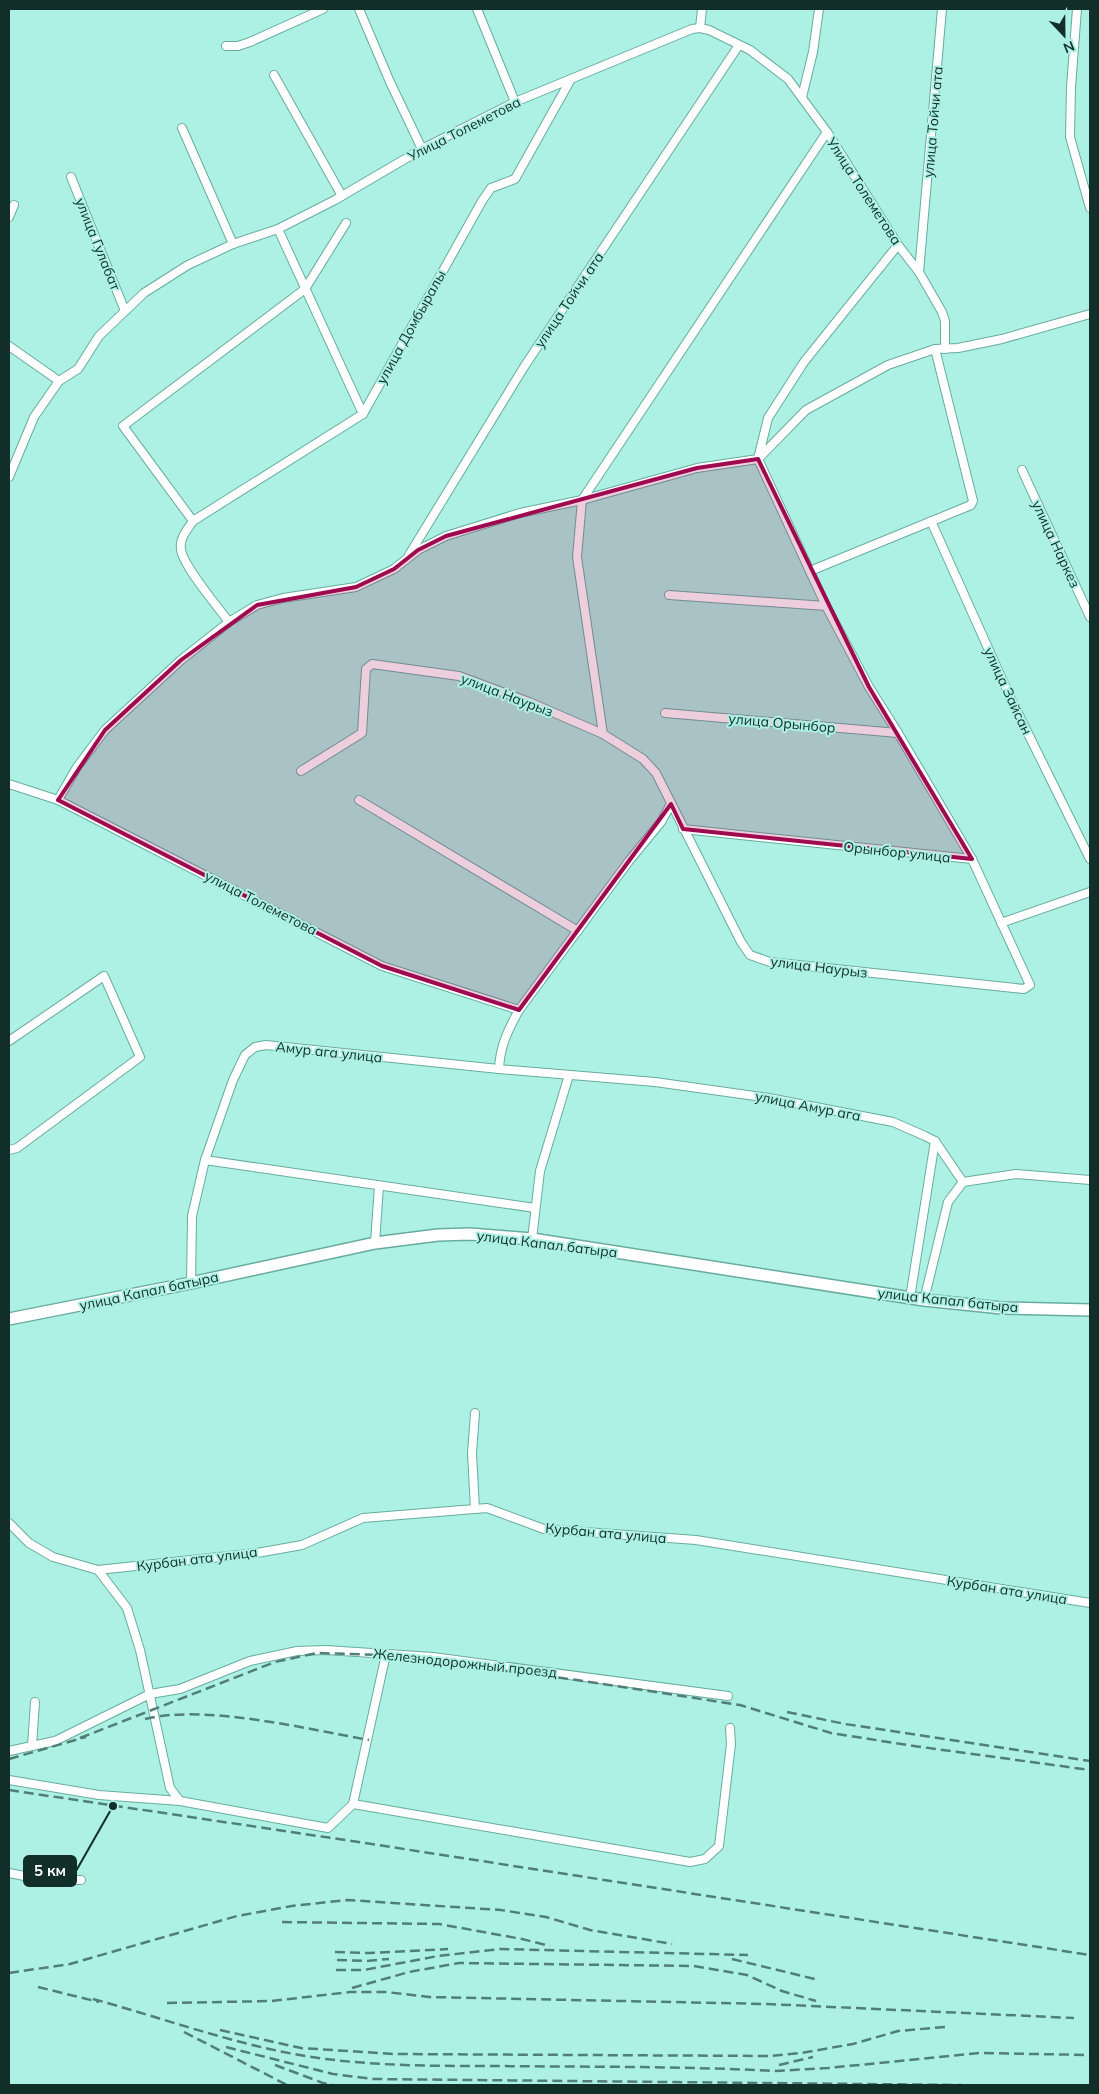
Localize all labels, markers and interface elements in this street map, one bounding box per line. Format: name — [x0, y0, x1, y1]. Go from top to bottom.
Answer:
north arrow — [1039, 10, 1089, 60]
text: N — [1061, 37, 1077, 57]
street label: улица Тойчи ата — [919, 66, 947, 178]
street label: Улица Толеметова — [403, 93, 524, 166]
street label: Улица Толеметова — [822, 133, 906, 248]
street label: улица Гулабат — [71, 195, 125, 293]
street label: улица Тойчи ата — [530, 249, 608, 351]
street label: улица Домбыралы — [372, 267, 450, 387]
street label: улица Наркез — [1028, 497, 1084, 591]
street label: улица Зайсан — [980, 644, 1036, 738]
street label: улица Наурыз — [458, 669, 556, 721]
street label: улица Орынбор — [728, 709, 836, 737]
street label: Орынбор улица — [843, 837, 951, 867]
street label: улица Толеметова — [202, 867, 320, 939]
street label: улица Наурыз — [770, 952, 868, 982]
street label: Амур ага улица — [275, 1037, 383, 1067]
street label: улица Амур ага — [754, 1087, 862, 1125]
street label: улица Капал батыра — [476, 1226, 618, 1262]
street label: улица Капал батыра — [78, 1267, 220, 1315]
street label: улица Капал батыра — [877, 1284, 1019, 1316]
street label: Курбан ата улица — [545, 1519, 667, 1547]
street label: Курбан ата улица — [136, 1543, 258, 1575]
street label: Курбан ата улица — [946, 1572, 1068, 1608]
street label: Железнодорожный проезд — [372, 1644, 558, 1682]
callout: 5 км — [24, 1856, 76, 1886]
text: 5 км — [34, 1861, 66, 1880]

